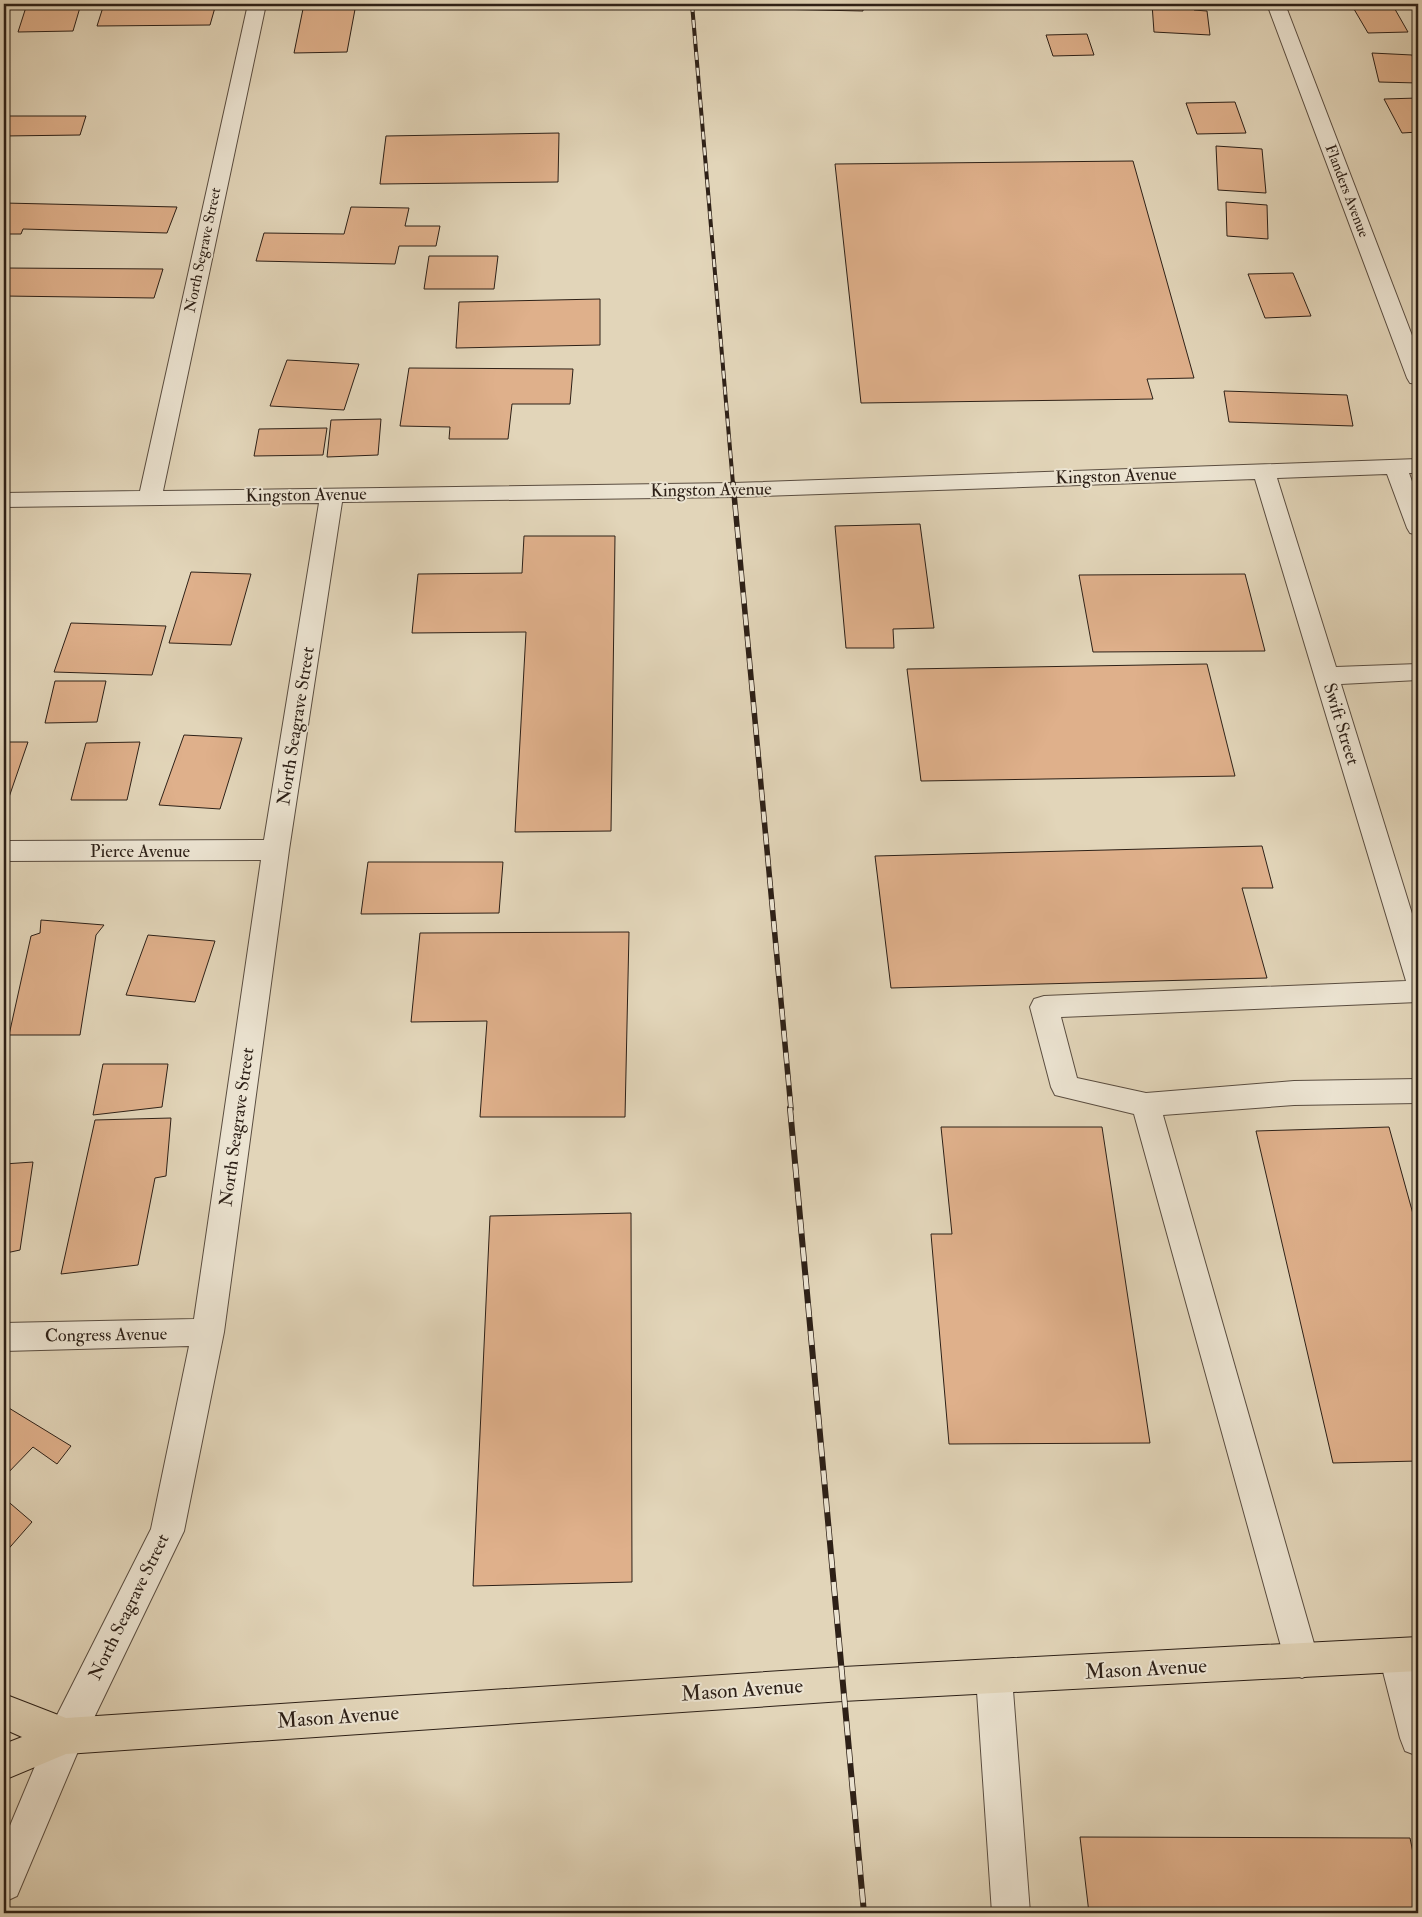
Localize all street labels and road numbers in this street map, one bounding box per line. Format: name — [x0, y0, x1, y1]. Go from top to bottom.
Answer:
street label: Flanders Avenue — [1321, 142, 1373, 240]
street label: North Segrave Street — [180, 186, 226, 314]
street label: Kingston Avenue — [1055, 462, 1177, 490]
street label: Kingston Avenue — [650, 477, 772, 503]
street label: Kingston Avenue — [245, 482, 367, 508]
street label: North Seagrave Street — [272, 645, 320, 807]
street label: Swift Street — [1318, 680, 1364, 768]
street label: Pierce Avenue — [90, 840, 190, 863]
street label: North Seagrave Street — [214, 1046, 260, 1208]
street label: Congress Avenue — [45, 1322, 168, 1348]
street label: North Seagrave Street — [84, 1530, 174, 1684]
street label: Mason Avenue — [1084, 1652, 1208, 1686]
street label: Mason Avenue — [680, 1672, 804, 1708]
street label: Mason Avenue — [276, 1699, 400, 1735]

